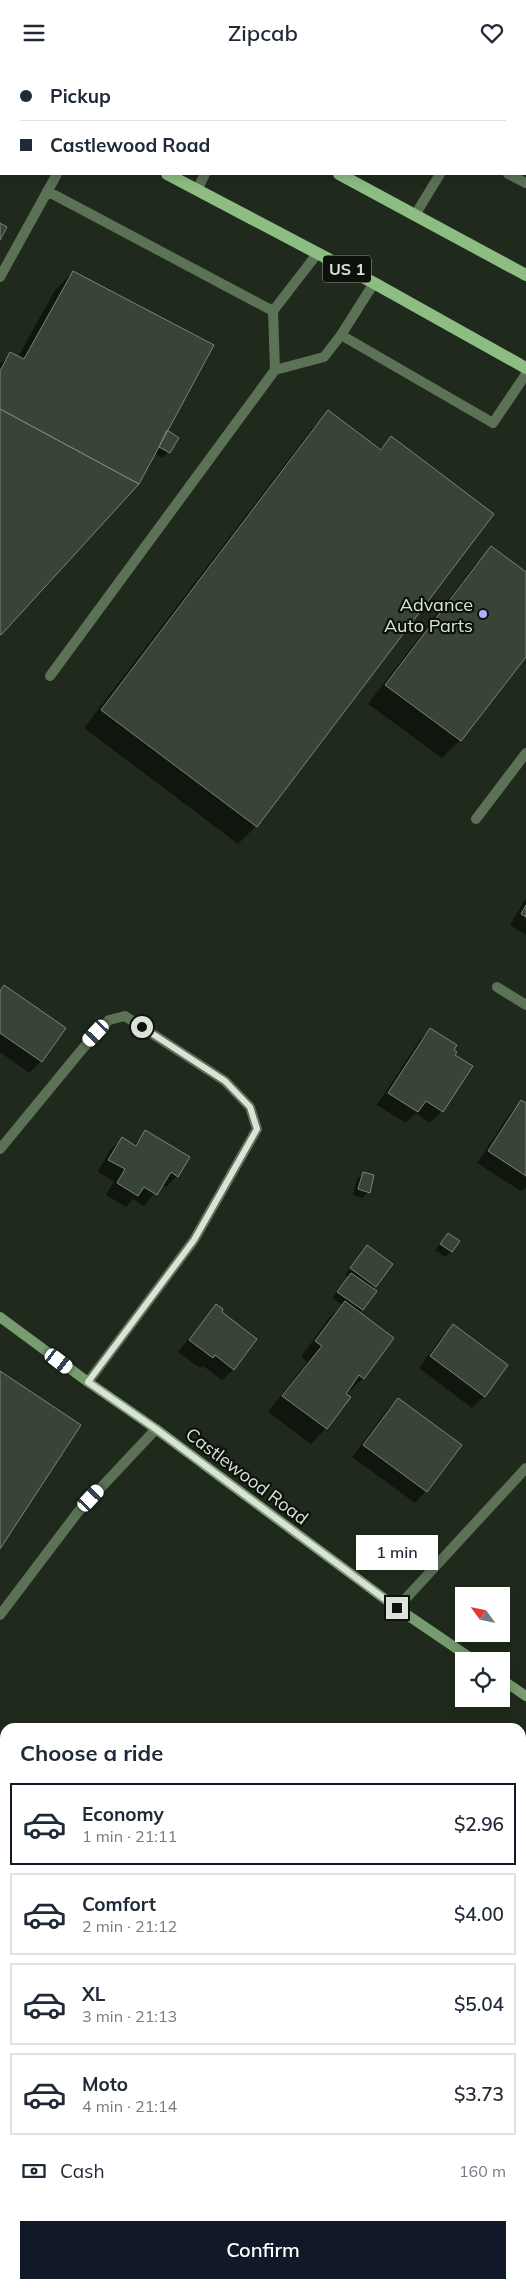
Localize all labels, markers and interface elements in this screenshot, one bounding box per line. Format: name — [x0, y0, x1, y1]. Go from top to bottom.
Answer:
icon: menu — [20, 19, 48, 47]
text: Zipcab — [228, 19, 298, 47]
icon: heart — [478, 19, 506, 47]
text: Pickup — [50, 84, 111, 108]
text: Castlewood Road — [50, 133, 210, 157]
road number: US 1 — [323, 255, 371, 283]
place label: Advance Auto Parts — [384, 593, 473, 637]
marker: Advance Auto Parts — [477, 608, 489, 620]
route start — [131, 1016, 153, 1038]
car — [80, 1017, 111, 1049]
car — [42, 1346, 75, 1376]
street label: Castlewood Road — [181, 1422, 313, 1530]
car — [75, 1482, 106, 1514]
callout: 1 min — [356, 1535, 438, 1571]
text: 1 min — [376, 1542, 418, 1562]
north arrow — [455, 1587, 510, 1643]
map controls — [455, 1587, 510, 1707]
route end — [386, 1597, 408, 1619]
button: locate — [455, 1652, 510, 1707]
text: Choose a ride — [20, 1739, 163, 1767]
icon: car — [22, 1802, 67, 1847]
text: Economy — [82, 1802, 164, 1826]
text: $2.96 — [454, 1812, 504, 1836]
text: 1 min · 21:11 — [82, 1826, 177, 1846]
icon: car — [22, 1892, 67, 1937]
text: Comfort — [82, 1892, 156, 1916]
text: $4.00 — [454, 1902, 504, 1926]
text: 2 min · 21:12 — [82, 1916, 177, 1936]
icon: car — [22, 1982, 67, 2027]
text: XL — [82, 1982, 105, 2006]
text: $5.04 — [454, 1992, 504, 2016]
text: 3 min · 21:13 — [82, 2006, 177, 2026]
icon: car — [22, 2072, 67, 2117]
text: Moto — [82, 2072, 128, 2096]
text: $3.73 — [454, 2082, 504, 2106]
text: 4 min · 21:14 — [82, 2096, 177, 2116]
icon: cash — [20, 2157, 48, 2185]
text: Cash — [60, 2159, 105, 2183]
text: 160 m — [459, 2161, 506, 2181]
button: Confirm — [20, 2221, 506, 2279]

